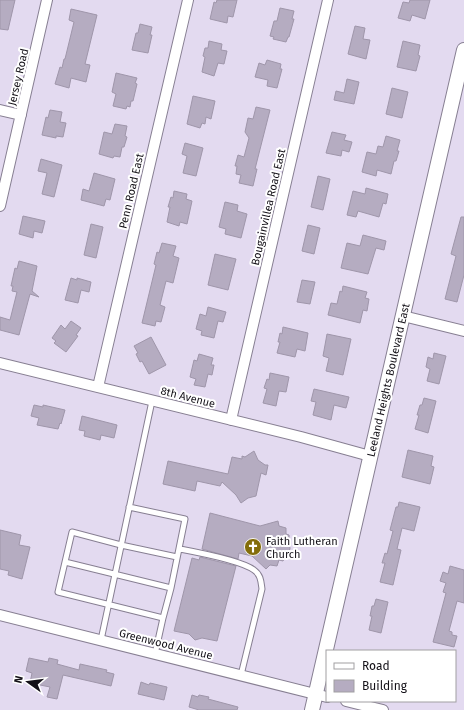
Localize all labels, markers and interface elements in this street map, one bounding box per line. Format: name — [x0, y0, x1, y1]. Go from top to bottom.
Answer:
street label: Jersey Road — [6, 47, 31, 107]
street label: Bougainvillea Road East — [249, 148, 288, 267]
street label: Penn Road East — [117, 152, 146, 230]
street label: Leeland Heights Boulevard East — [364, 302, 412, 458]
street label: 8th Avenue — [159, 384, 217, 411]
place label: Faith Lutheran Church — [266, 535, 338, 561]
church icon: Faith Lutheran Church — [243, 537, 263, 557]
street label: Greenwood Avenue — [118, 627, 214, 662]
legend — [326, 650, 456, 702]
text: Road — [362, 659, 390, 673]
north arrow — [8, 662, 48, 702]
text: N — [12, 675, 26, 685]
text: Building — [362, 679, 408, 693]

